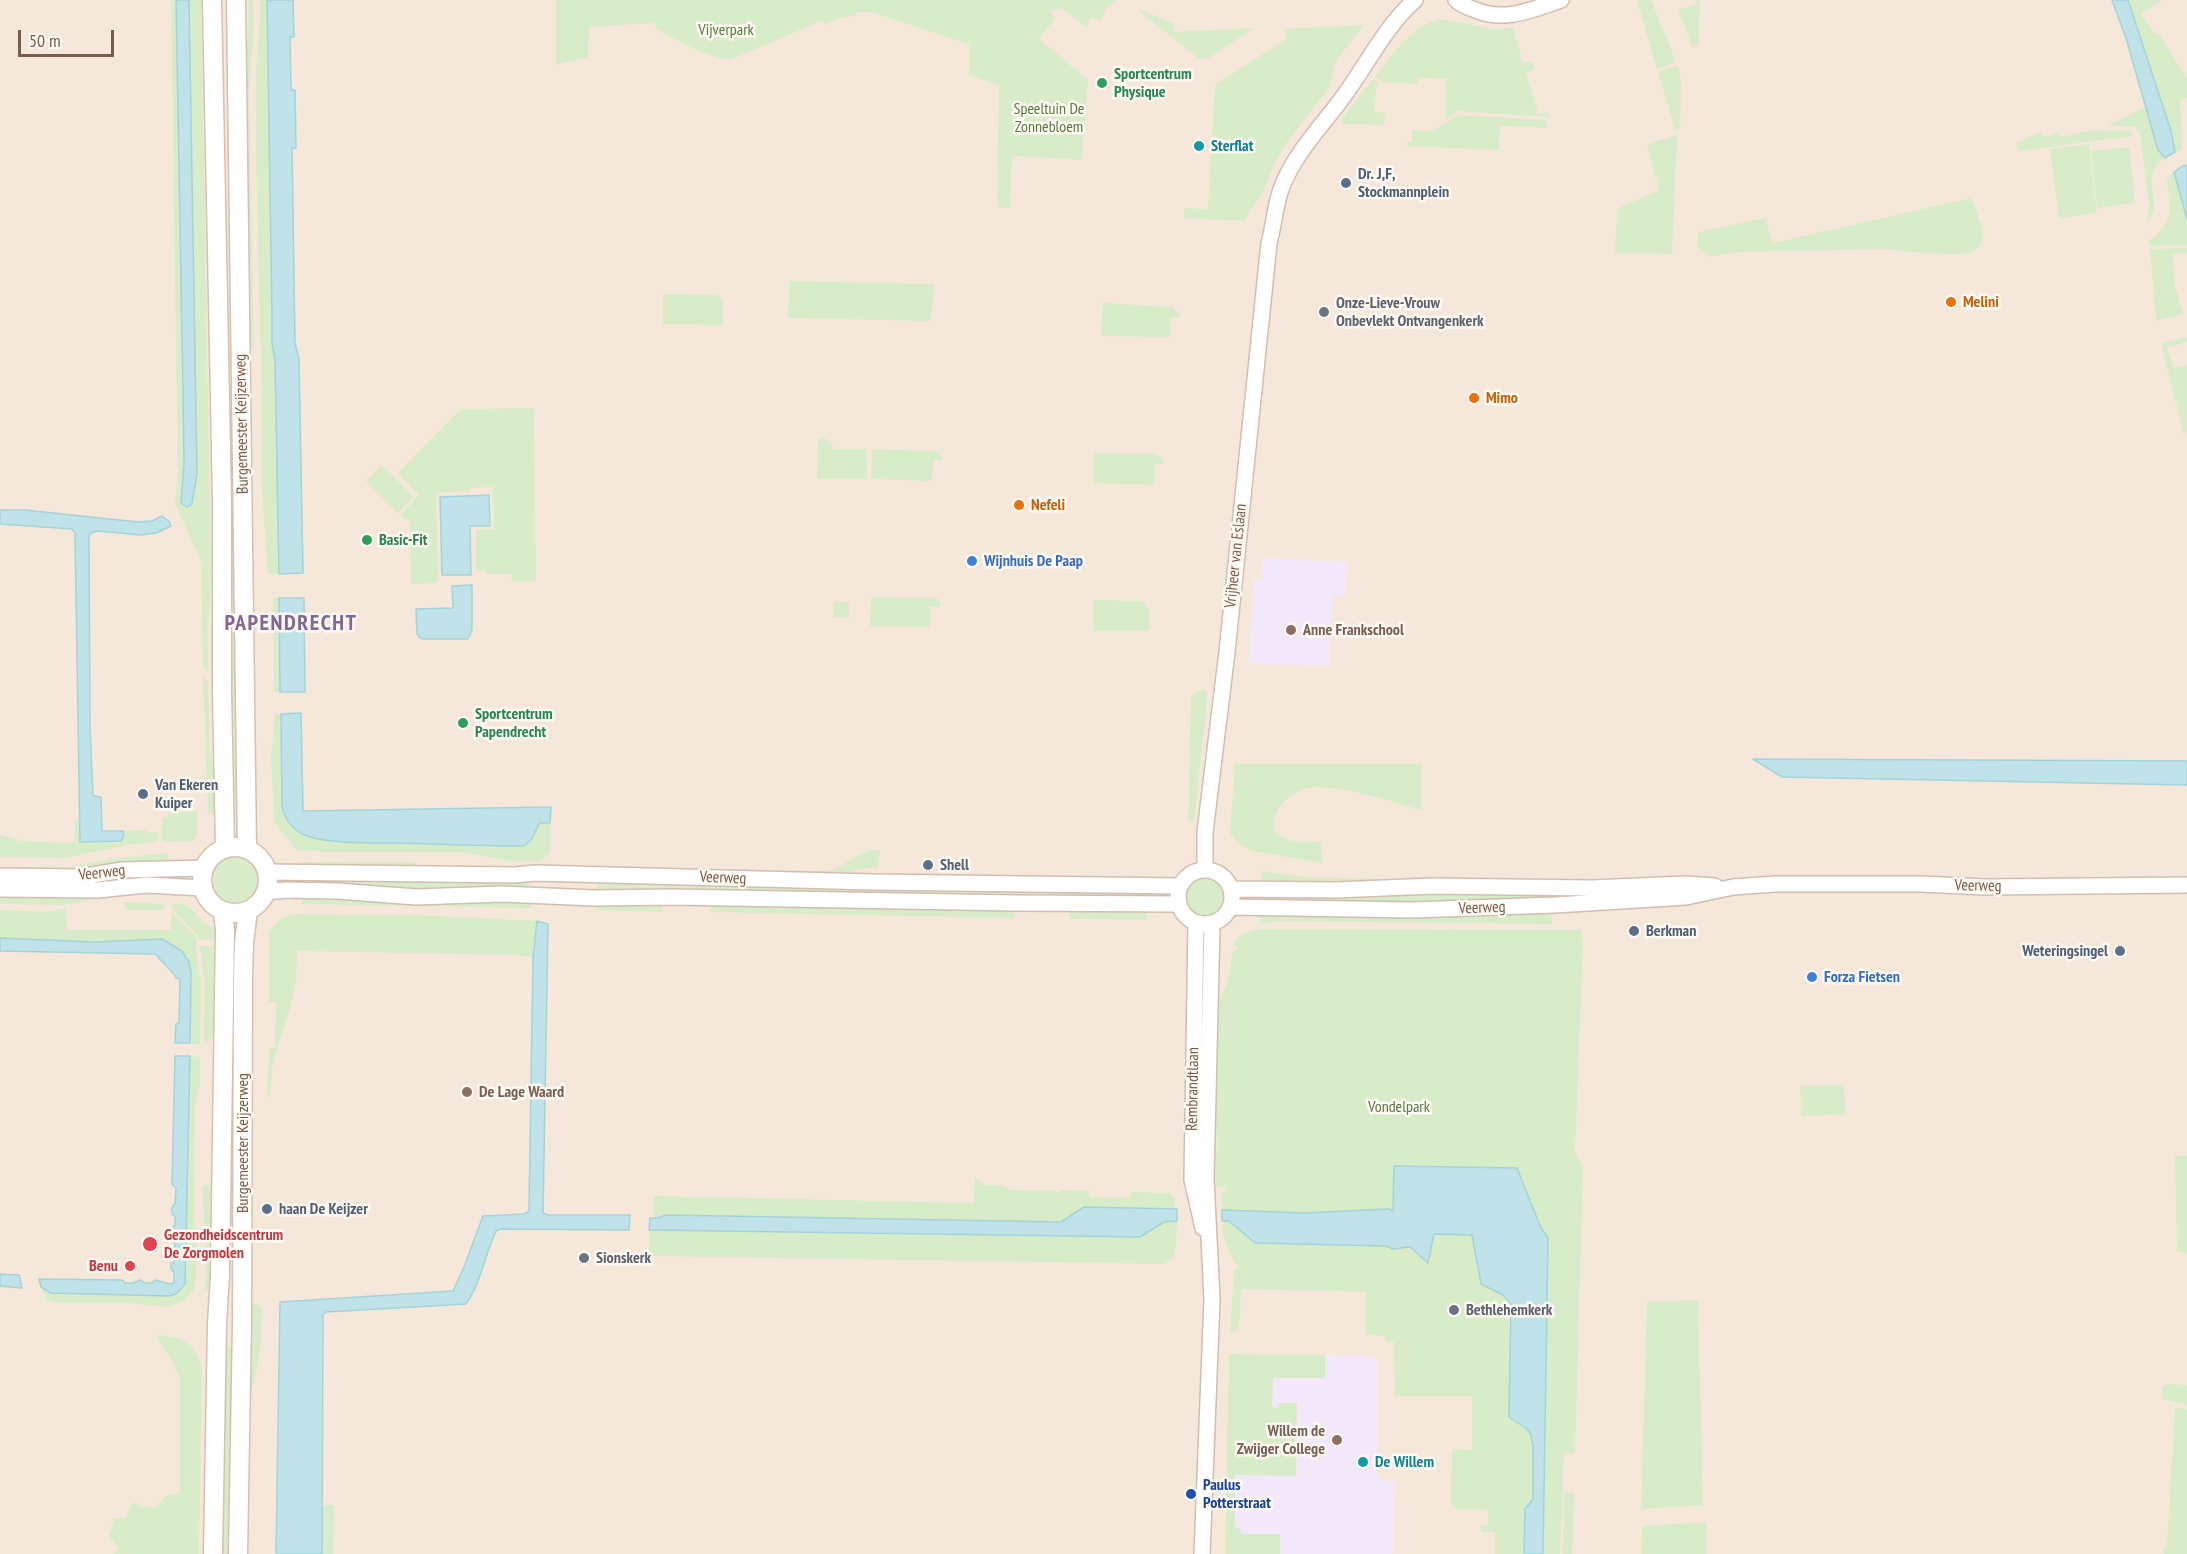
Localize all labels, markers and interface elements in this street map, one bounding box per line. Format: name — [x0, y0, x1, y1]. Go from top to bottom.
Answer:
scale bar — [21, 18, 117, 56]
park label: Vijverpark — [698, 20, 754, 40]
text: 50 m — [29, 29, 61, 52]
place label: Sportcentrum Physique — [1114, 64, 1192, 102]
marker: Sportcentrum Physique — [1095, 76, 1109, 90]
park label: Speeltuin De Zonnebloem — [1014, 99, 1084, 137]
place label: Sterflat — [1211, 136, 1253, 156]
marker: Sterflat — [1192, 139, 1206, 153]
place label: Dr. J,F, Stockmannplein — [1358, 164, 1449, 202]
marker: Dr. J,F, Stockmannplein — [1339, 176, 1353, 190]
place label: Melini — [1963, 292, 1999, 312]
place label: Onze-Lieve-Vrouw Onbevlekt Ontvangenkerk — [1336, 293, 1484, 331]
marker: Melini — [1944, 295, 1958, 309]
marker: Onze-Lieve-Vrouw Onbevlekt Ontvangenkerk — [1317, 305, 1331, 319]
street label: Burgemeester Keijzerweg — [231, 354, 253, 494]
place label: Mimo — [1486, 388, 1518, 408]
marker: Mimo — [1467, 391, 1481, 405]
place label: Nefeli — [1031, 495, 1065, 515]
marker: Nefeli — [1012, 498, 1026, 512]
street label: Vrijheer van Eslaan — [1221, 503, 1251, 609]
place label: Basic-Fit — [379, 530, 428, 550]
marker: Basic-Fit — [360, 533, 374, 547]
place label: Wijnhuis De Paap — [984, 551, 1083, 571]
marker: Wijnhuis De Paap — [965, 554, 979, 568]
district label: PAPENDRECHT — [225, 611, 357, 637]
place label: Anne Frankschool — [1303, 620, 1404, 640]
marker: Anne Frankschool — [1284, 623, 1298, 637]
place label: Sportcentrum Papendrecht — [475, 704, 553, 742]
marker: Sportcentrum Papendrecht — [456, 716, 470, 730]
place label: Van Ekeren Kuiper — [155, 775, 218, 813]
marker: Van Ekeren Kuiper — [136, 787, 150, 801]
place label: Shell — [940, 855, 969, 875]
marker: Shell — [921, 858, 935, 872]
street label: Veerweg — [78, 861, 126, 885]
street label: Veerweg — [699, 868, 747, 888]
street label: Veerweg — [1954, 876, 2002, 896]
street label: Veerweg — [1458, 898, 1506, 918]
place label: Berkman — [1646, 921, 1696, 941]
marker: Berkman — [1627, 924, 1641, 938]
place label: Weteringsingel — [2022, 941, 2108, 961]
marker: Weteringsingel — [2113, 944, 2127, 958]
place label: Forza Fietsen — [1824, 967, 1900, 987]
marker: Forza Fietsen — [1805, 970, 1819, 984]
street label: Rembrandtlaan — [1183, 1047, 1203, 1131]
street label: Burgemeester Keijzerweg — [233, 1073, 253, 1213]
place label: De Lage Waard — [479, 1082, 564, 1102]
marker: De Lage Waard — [460, 1085, 474, 1099]
park label: Vondelpark — [1368, 1097, 1430, 1117]
place label: haan De Keijzer — [279, 1199, 368, 1219]
marker: haan De Keijzer — [260, 1202, 274, 1216]
place label: Gezondheidscentrum De Zorgmolen — [164, 1225, 283, 1263]
marker: Gezondheidscentrum De Zorgmolen — [141, 1235, 159, 1253]
place label: Sionskerk — [596, 1248, 651, 1268]
marker: Sionskerk — [577, 1251, 591, 1265]
place label: Benu — [89, 1256, 118, 1276]
marker: Benu — [123, 1259, 137, 1273]
place label: Bethlehemkerk — [1466, 1300, 1552, 1320]
marker: Bethlehemkerk — [1447, 1303, 1461, 1317]
place label: Willem de Zwijger College — [1237, 1421, 1325, 1459]
marker: Willem de Zwijger College — [1330, 1433, 1344, 1447]
place label: De Willem — [1375, 1452, 1434, 1472]
marker: De Willem — [1356, 1455, 1370, 1469]
place label: Paulus Potterstraat — [1203, 1475, 1271, 1513]
marker: Paulus Potterstraat — [1184, 1487, 1198, 1501]

